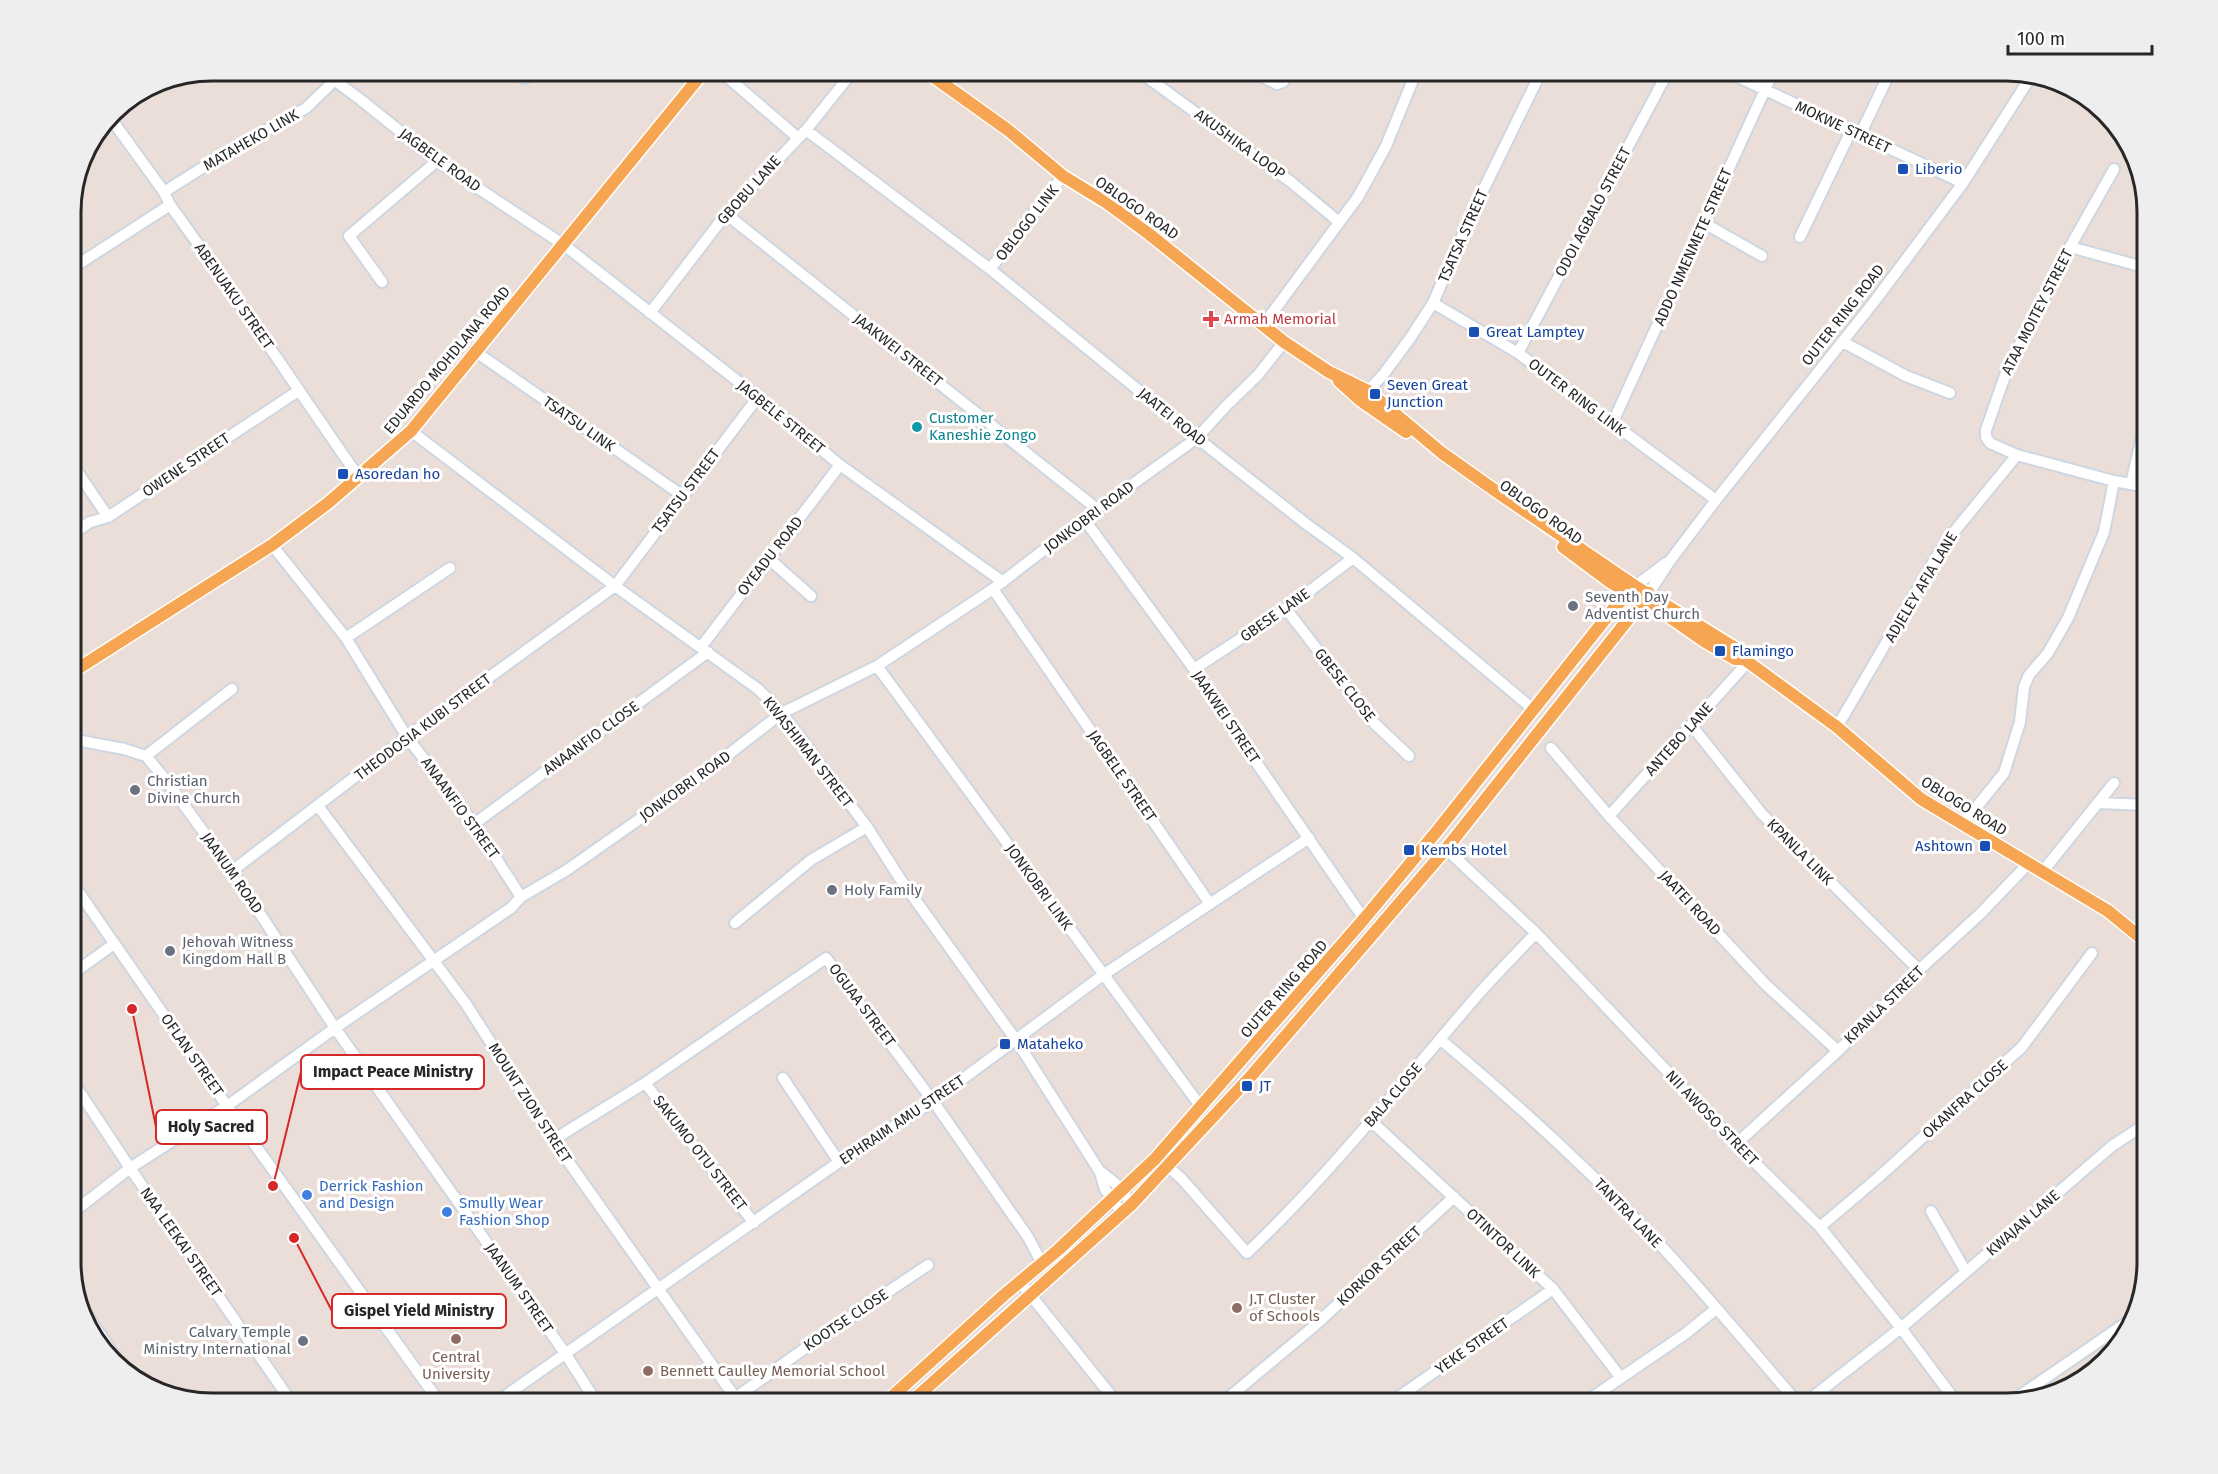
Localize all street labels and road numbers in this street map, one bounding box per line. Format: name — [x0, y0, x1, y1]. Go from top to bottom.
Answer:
street label: MOKWE STREET — [1792, 97, 1894, 157]
street label: MATAHEKO LINK — [200, 105, 302, 175]
street label: AKUSHIKA LOOP — [1191, 105, 1289, 183]
street label: JAGBELE ROAD — [396, 124, 484, 196]
street label: ODOI AGBALO STREET — [1551, 144, 1635, 280]
street label: GBOBU LANE — [713, 152, 785, 228]
street label: ADDO NMENMETE STREET — [1650, 165, 1736, 328]
street label: OBLOGO ROAD — [1092, 173, 1182, 243]
street label: OBLOGO LINK — [992, 181, 1062, 265]
street label: TSATSA STREET — [1434, 186, 1492, 285]
street label: ABENUAKU STREET — [191, 239, 277, 353]
street label: ATAA MOITEY STREET — [1997, 246, 2077, 378]
street label: OUTER RING ROAD — [1798, 261, 1888, 369]
street label: EDUARDO MOHDLANA ROAD — [380, 283, 514, 437]
street label: JAAKWEI STREET — [850, 310, 946, 390]
street label: OUTER RING LINK — [1525, 355, 1629, 440]
street label: JAGBELE STREET — [734, 376, 829, 458]
street label: JAATEI ROAD — [1134, 384, 1210, 450]
street label: TSATSU LINK — [539, 393, 619, 456]
street label: OWENE STREET — [139, 429, 233, 501]
street label: TSATSU STREET — [648, 445, 724, 537]
street label: OBLOGO ROAD — [1496, 476, 1586, 548]
street label: JONKOBRI ROAD — [1040, 477, 1138, 557]
street label: OYEADU ROAD — [733, 513, 807, 599]
street label: ADJELEY AFIA LANE — [1881, 529, 1961, 645]
street label: GBESE LANE — [1237, 584, 1313, 646]
street label: GBESE CLOSE — [1311, 645, 1379, 725]
street label: JAAKWEI STREET — [1188, 667, 1264, 767]
street label: THEODOSIA KUBI STREET — [351, 670, 495, 784]
street label: KWASHIMAN STREET — [759, 693, 857, 811]
street label: ANAANFIO CLOSE — [540, 697, 642, 779]
street label: ANTEBO LANE — [1641, 699, 1717, 779]
street label: JAGBELE STREET — [1084, 727, 1160, 825]
street label: JONKOBRI ROAD — [636, 747, 734, 825]
street label: ANAANFIO STREET — [417, 754, 503, 862]
street label: OBLOGO ROAD — [1918, 772, 2010, 840]
street label: KPANLA LINK — [1763, 815, 1837, 889]
street label: JAANUM ROAD — [197, 829, 267, 917]
street label: JONKOBRI LINK — [1002, 841, 1076, 934]
street label: JAATEI ROAD — [1655, 867, 1725, 939]
street label: OUTER RING ROAD — [1237, 936, 1331, 1042]
street label: OGUAA STREET — [825, 960, 899, 1050]
street label: KPANLA STREET — [1840, 962, 1928, 1048]
street label: OFLAN STREET — [157, 1010, 227, 1100]
street label: MOUNT ZION STREET — [485, 1040, 576, 1166]
street label: OKANFRA CLOSE — [1919, 1056, 2011, 1142]
street label: BALA CLOSE — [1360, 1059, 1426, 1131]
street label: NII AWOSO STREET — [1662, 1067, 1762, 1170]
street label: EPHRAIM AMU STREET — [836, 1071, 968, 1169]
street label: SAKUMO OTU STREET — [649, 1092, 751, 1214]
street label: TANTRA LANE — [1590, 1175, 1666, 1251]
street label: NAA LEEKAI STREET — [137, 1184, 226, 1300]
street label: KWAJAN LANE — [1983, 1186, 2063, 1260]
street label: OTINTOR LINK — [1463, 1204, 1544, 1282]
street label: KORKOR STREET — [1333, 1222, 1425, 1310]
street label: JAANUM STREET — [481, 1239, 557, 1337]
street label: KOOTSE CLOSE — [800, 1285, 892, 1355]
street label: YEKE STREET — [1432, 1314, 1512, 1378]

